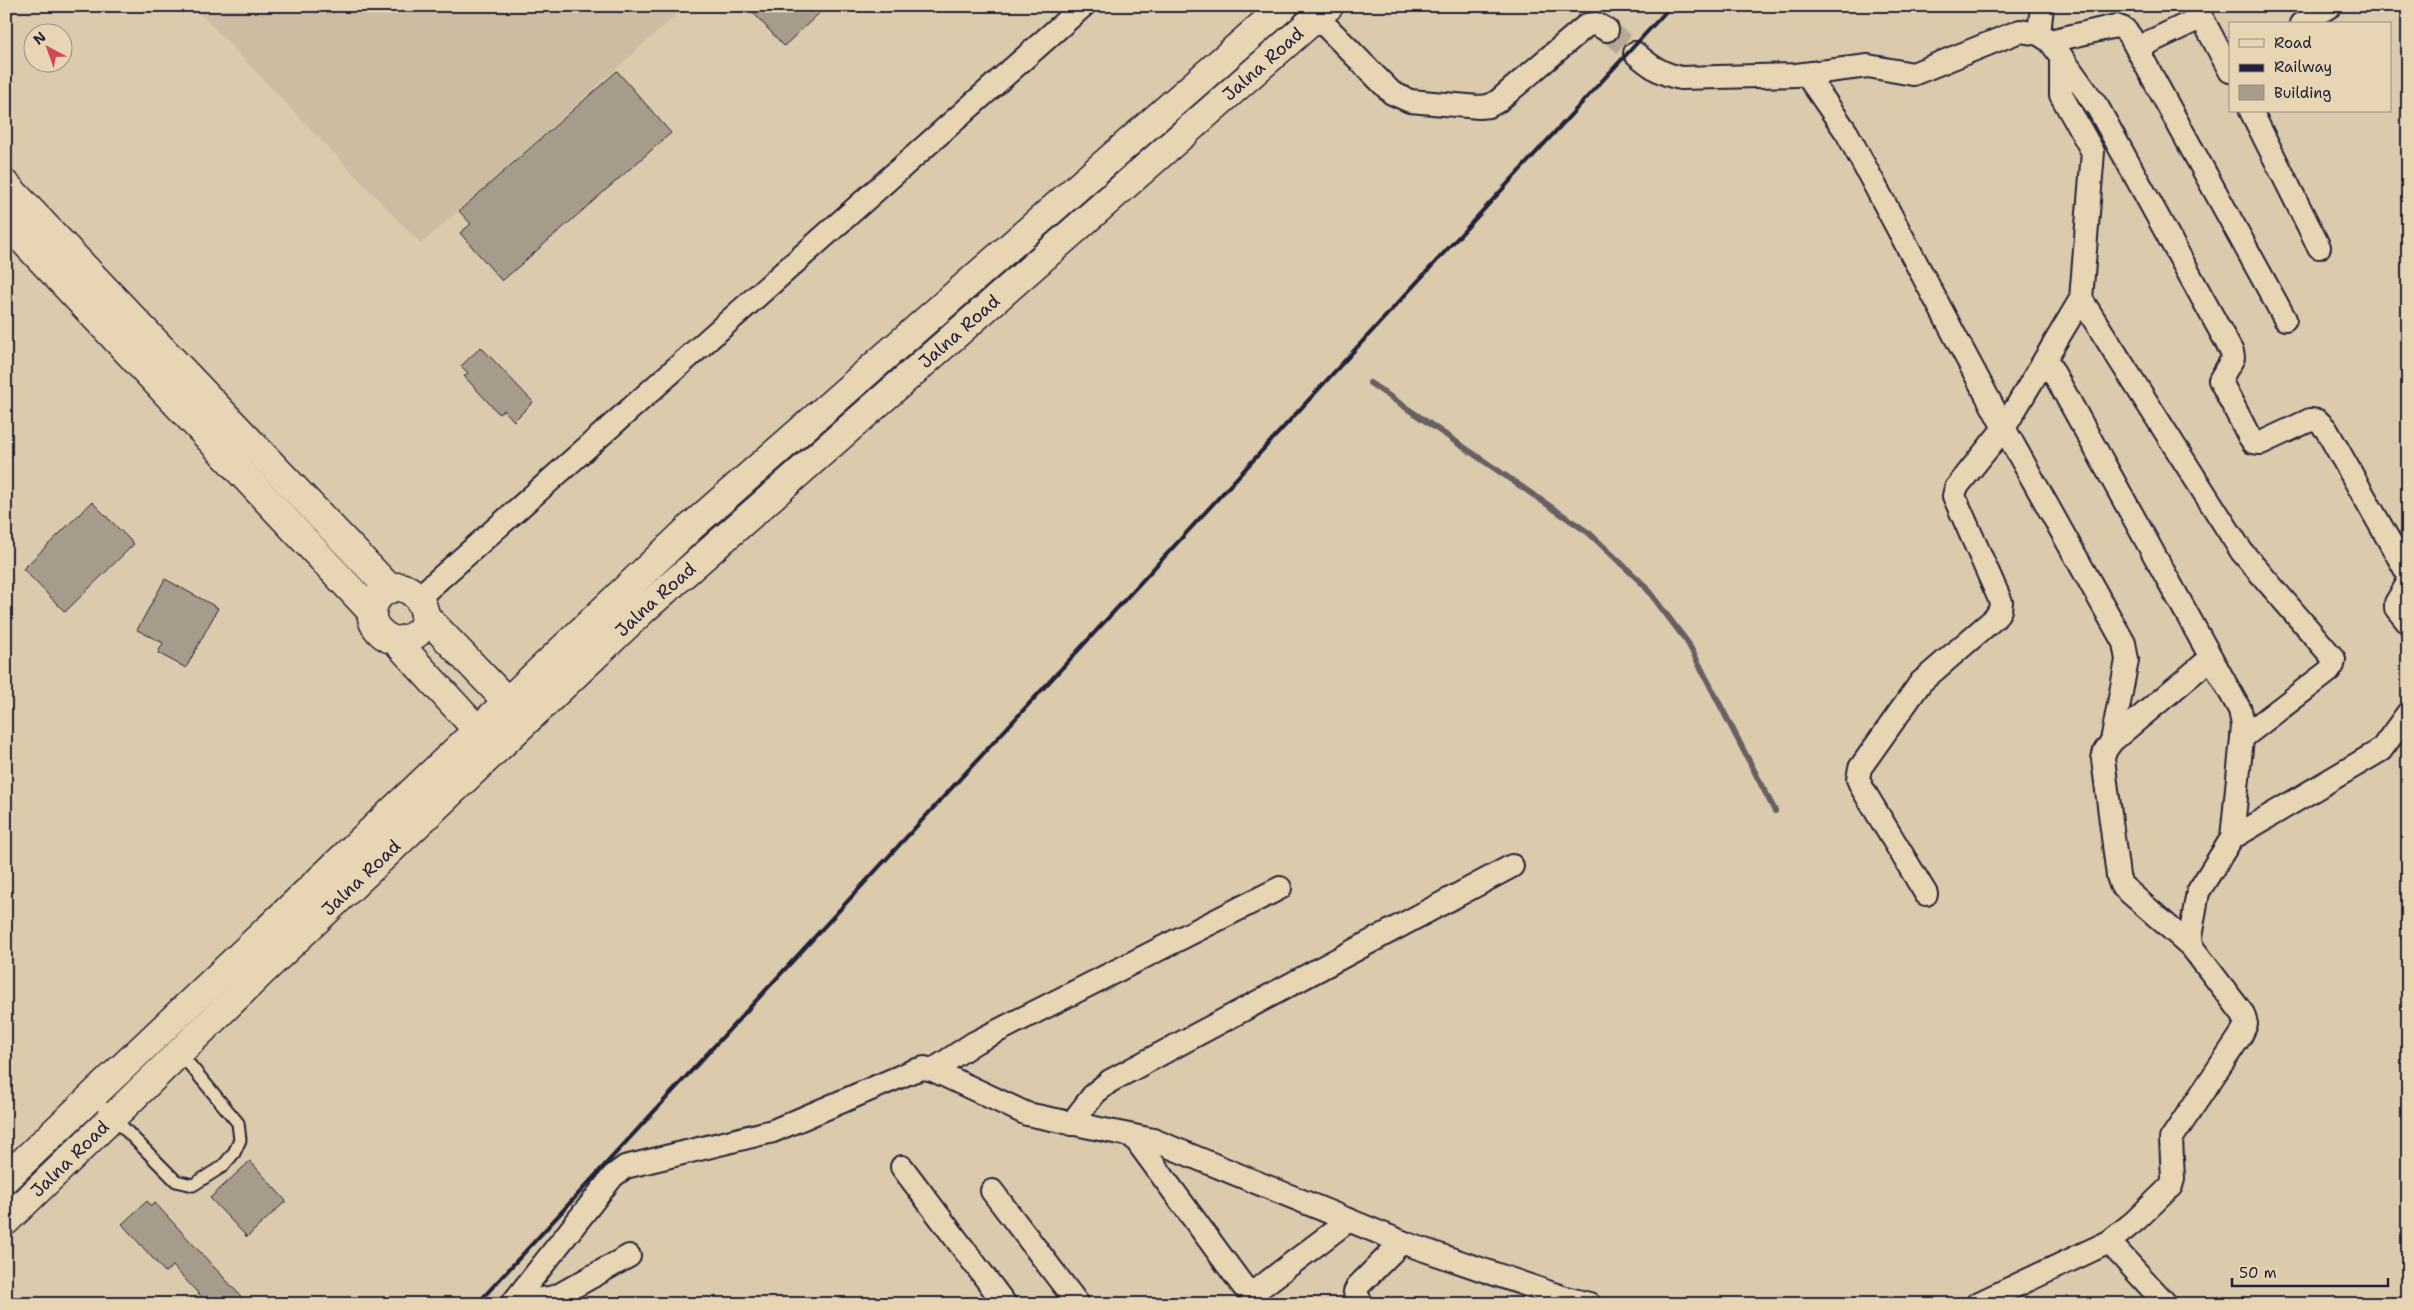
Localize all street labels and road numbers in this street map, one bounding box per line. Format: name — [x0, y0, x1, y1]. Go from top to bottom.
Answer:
street label: Jalna Road — [1217, 22, 1309, 106]
street label: Jalna Road — [914, 289, 1005, 374]
street label: Jalna Road — [610, 557, 701, 642]
street label: Jalna Road — [317, 834, 406, 921]
street label: Jalna Road — [25, 1115, 114, 1203]

